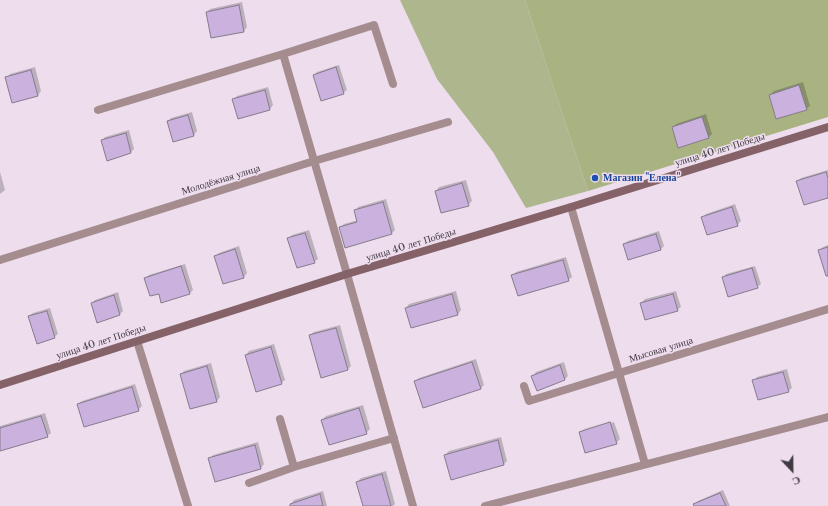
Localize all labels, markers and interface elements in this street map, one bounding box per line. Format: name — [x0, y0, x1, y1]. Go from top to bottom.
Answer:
street label: улица 40 лет Победы — [674, 131, 766, 169]
street label: Молодёжная улица — [180, 162, 262, 198]
place label: Магазин "Елена" — [603, 172, 681, 184]
marker: Магазин "Елена" — [590, 173, 600, 183]
street label: улица 40 лет Победы — [365, 226, 457, 264]
street label: улица 40 лет Победы — [55, 322, 147, 362]
street label: Мысовая улица — [628, 335, 694, 365]
north arrow — [772, 450, 812, 490]
text: С — [790, 473, 803, 489]

